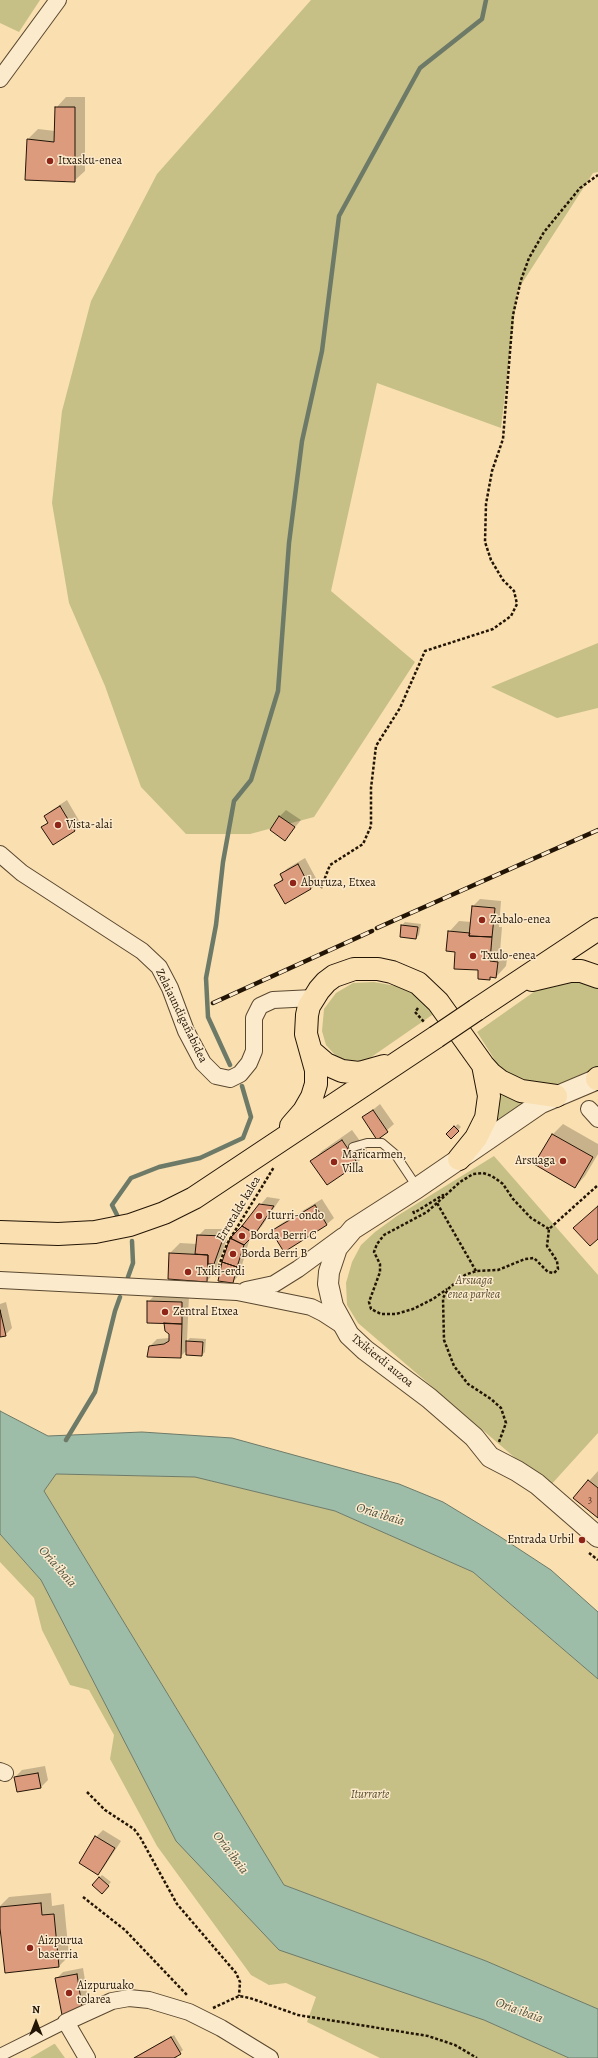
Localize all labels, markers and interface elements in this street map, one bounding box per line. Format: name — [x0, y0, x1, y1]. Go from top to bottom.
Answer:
place label: Itxasku-enea — [58, 154, 122, 168]
marker: Itxasku-enea — [45, 156, 55, 166]
place label: Vista-alai — [66, 818, 113, 832]
marker: Vista-alai — [53, 820, 63, 830]
place label: Aburuza, Etxea — [301, 876, 376, 890]
marker: Aburuza, Etxea — [288, 878, 298, 888]
place label: Zabalo-enea — [490, 913, 550, 927]
marker: Zabalo-enea — [477, 915, 487, 925]
place label: Txulo-enea — [481, 949, 536, 963]
marker: Txulo-enea — [468, 951, 478, 961]
street label: Zelaiaundigañabidea — [152, 967, 210, 1065]
place label: Maricarmen, Villa — [342, 1148, 406, 1176]
place label: Arsuaga — [515, 1154, 555, 1168]
marker: Arsuaga — [558, 1156, 568, 1166]
marker: Maricarmen, Villa — [329, 1157, 339, 1167]
street label: Errotalde kalea — [214, 1174, 264, 1244]
place label: Iturri-ondo — [267, 1209, 324, 1223]
marker: Iturri-ondo — [254, 1211, 264, 1221]
place label: Borda Berri C — [250, 1229, 317, 1243]
marker: Borda Berri C — [237, 1231, 247, 1241]
place label: Borda Berri B — [241, 1247, 307, 1261]
marker: Borda Berri B — [228, 1249, 238, 1259]
place label: Txiki-erdi — [196, 1265, 245, 1279]
marker: Txiki-erdi — [183, 1267, 193, 1277]
park label: Arsuaga enea parkea — [448, 1274, 500, 1302]
place label: Zentral Etxea — [173, 1305, 238, 1319]
marker: Zentral Etxea — [160, 1307, 170, 1317]
street label: Txikierdi auzoa — [348, 1332, 416, 1390]
house number: 3 — [588, 1495, 592, 1507]
water label: Oria ibaia — [354, 1500, 406, 1530]
place label: Entrada Urbil — [507, 1533, 574, 1547]
marker: Entrada Urbil — [577, 1535, 587, 1545]
water label: Oria ibaia — [35, 1543, 79, 1591]
park label: Iturrarte — [351, 1788, 389, 1802]
water label: Oria ibaia — [209, 1829, 251, 1877]
place label: Aizpurua baserria — [38, 1934, 83, 1962]
marker: Aizpurua baserria — [25, 1943, 35, 1953]
place label: Aizpuruako tolarea — [77, 1979, 134, 2007]
marker: Aizpuruako tolarea — [64, 1988, 74, 1998]
water label: Oria ibaia — [493, 1995, 545, 2027]
north arrow — [16, 2002, 56, 2042]
text: N — [32, 2002, 40, 2017]

